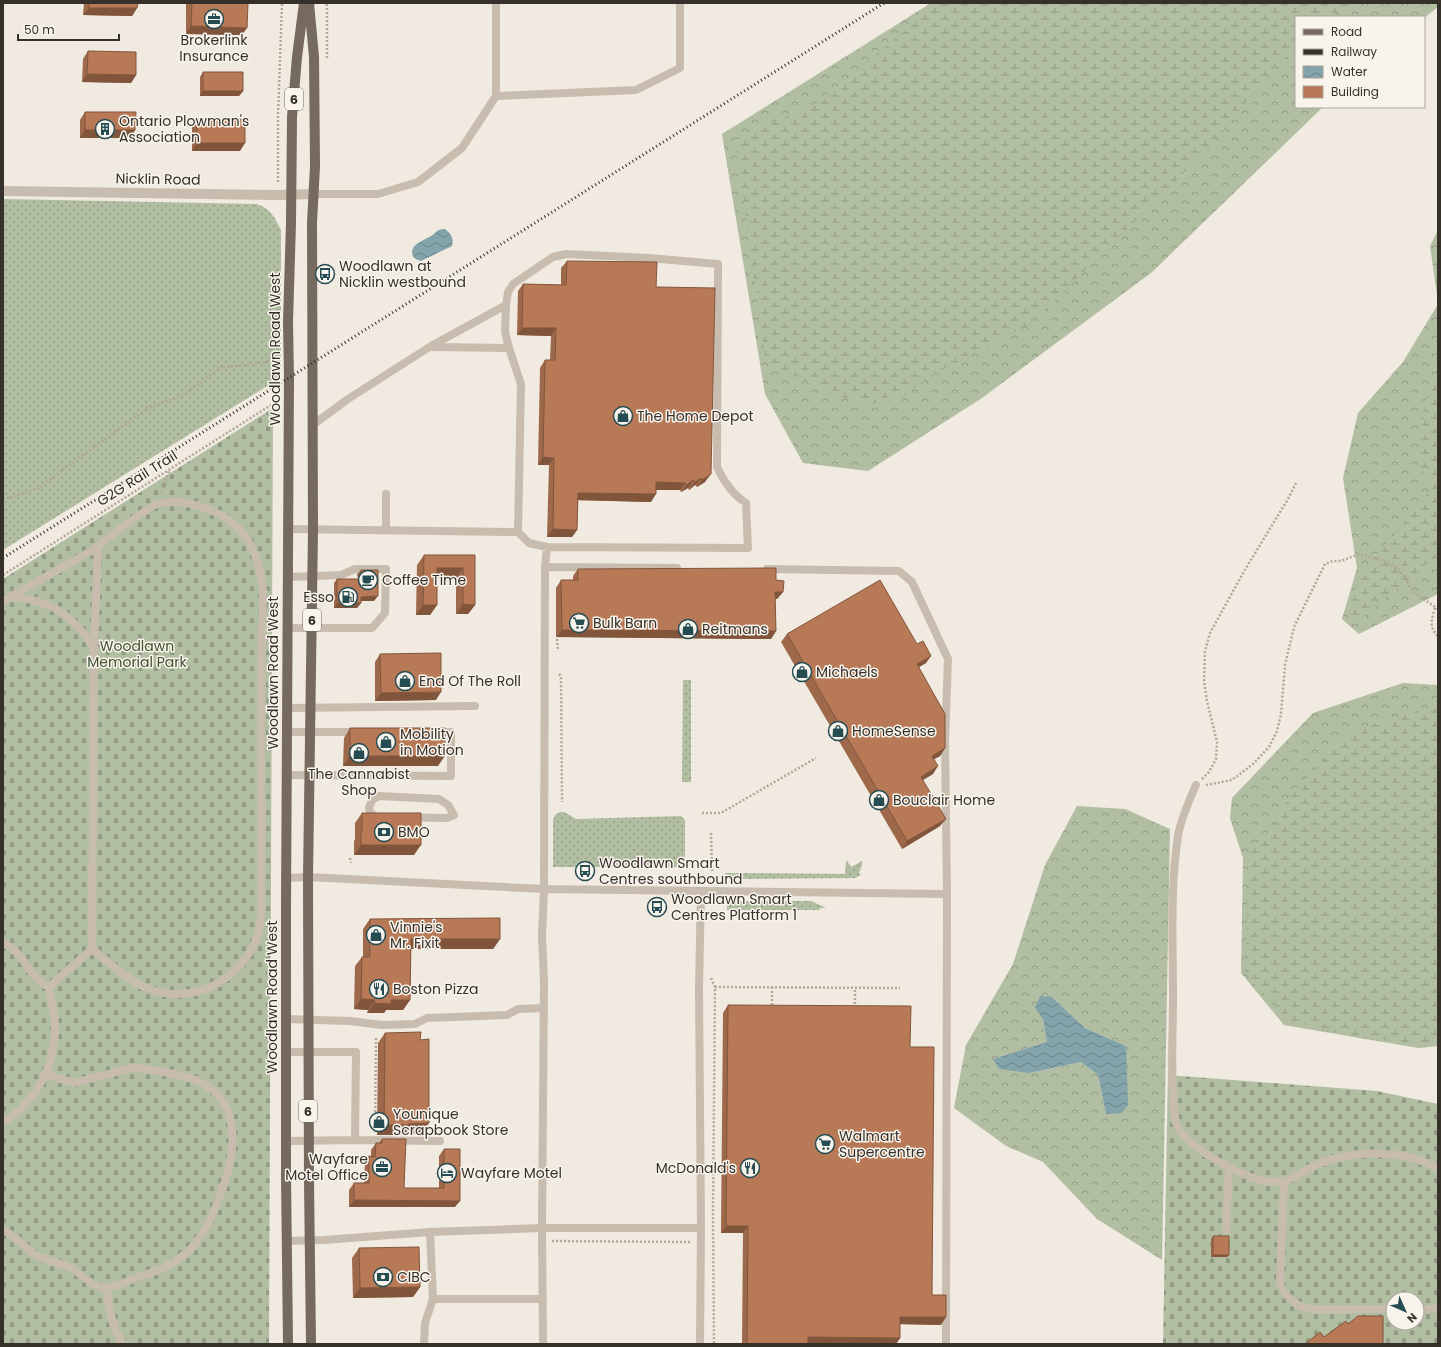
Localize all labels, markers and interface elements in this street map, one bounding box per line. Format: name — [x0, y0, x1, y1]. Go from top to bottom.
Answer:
office icon: Brokerlink Insurance — [203, 8, 225, 30]
scale bar — [18, 16, 119, 42]
legend — [1295, 16, 1425, 108]
text: 50 m — [24, 21, 55, 38]
text: Road — [1331, 23, 1362, 40]
place label: Brokerlink Insurance — [179, 30, 249, 66]
text: Railway — [1331, 43, 1377, 60]
text: Water — [1331, 63, 1368, 80]
text: Building — [1331, 83, 1379, 100]
road number: 6 — [285, 88, 303, 110]
place label: Ontario Plowman's Association — [119, 111, 249, 147]
building icon: Ontario Plowman's Association — [94, 118, 116, 140]
street label: Nicklin Road — [115, 168, 201, 190]
place label: Woodlawn at Nicklin westbound — [339, 256, 466, 292]
bus stop icon: Woodlawn at Nicklin westbound — [314, 263, 336, 285]
street label: Woodlawn Road West — [265, 272, 285, 426]
shop icon: The Home Depot — [612, 405, 634, 427]
place label: The Home Depot — [637, 406, 754, 426]
street label: G2G Rail Trail — [93, 445, 181, 511]
cafe icon: Coffee Time — [357, 569, 379, 591]
place label: Coffee Time — [382, 570, 467, 590]
fuel station icon: Esso — [337, 586, 359, 608]
place label: Esso — [303, 587, 334, 607]
street label: Woodlawn Road West — [263, 596, 283, 750]
road number: 6 — [303, 609, 321, 631]
supermarket icon: Bulk Barn — [568, 612, 590, 634]
place label: Bulk Barn — [593, 613, 657, 633]
shop icon: Reitmans — [677, 618, 699, 640]
place label: Reitmans — [702, 619, 768, 639]
park label: Woodlawn Memorial Park — [87, 636, 187, 672]
shop icon: Michaels — [791, 661, 813, 683]
place label: Michaels — [816, 662, 878, 682]
shop icon: End Of The Roll — [394, 670, 416, 692]
place label: End Of The Roll — [419, 671, 521, 691]
shop icon: HomeSense — [827, 720, 849, 742]
place label: HomeSense — [852, 721, 936, 741]
place label: Mobility in Motion — [400, 724, 464, 760]
shop icon: Mobility in Motion — [375, 731, 397, 753]
shop icon: The Cannabist Shop — [348, 742, 370, 764]
place label: The Cannabist Shop — [308, 764, 410, 800]
shop icon: Bouclair Home — [868, 789, 890, 811]
place label: Bouclair Home — [893, 790, 995, 810]
bank icon: BMO — [373, 821, 395, 843]
place label: BMO — [398, 822, 430, 842]
place label: Woodlawn Smart Centres southbound — [599, 853, 743, 889]
bus stop icon: Woodlawn Smart Centres southbound — [574, 860, 596, 882]
place label: Woodlawn Smart Centres Platform 1 — [671, 889, 797, 925]
bus stop icon: Woodlawn Smart Centres Platform 1 — [646, 896, 668, 918]
place label: Vinnie's Mr. Fixit — [390, 917, 443, 953]
street label: Woodlawn Road West — [262, 920, 282, 1074]
shop icon: Vinnie's Mr. Fixit — [365, 924, 387, 946]
restaurant icon: Boston Pizza — [368, 978, 390, 1000]
place label: Boston Pizza — [393, 979, 478, 999]
road number: 6 — [299, 1100, 317, 1122]
place label: Younique Scrapbook Store — [393, 1104, 509, 1140]
shop icon: Younique Scrapbook Store — [368, 1111, 390, 1133]
place label: Walmart Supercentre — [839, 1126, 925, 1162]
supermarket icon: Walmart Supercentre — [814, 1133, 836, 1155]
place label: Wayfare Motel Office — [285, 1149, 368, 1185]
office icon: Wayfare Motel Office — [371, 1156, 393, 1178]
restaurant icon: McDonald's — [739, 1157, 761, 1179]
place label: McDonald's — [656, 1158, 736, 1178]
hotel icon: Wayfare Motel — [436, 1162, 458, 1184]
place label: Wayfare Motel — [461, 1163, 562, 1183]
bank icon: CIBC — [372, 1266, 394, 1288]
place label: CIBC — [397, 1267, 431, 1287]
north arrow — [1385, 1291, 1425, 1331]
text: N — [1403, 1309, 1421, 1327]

